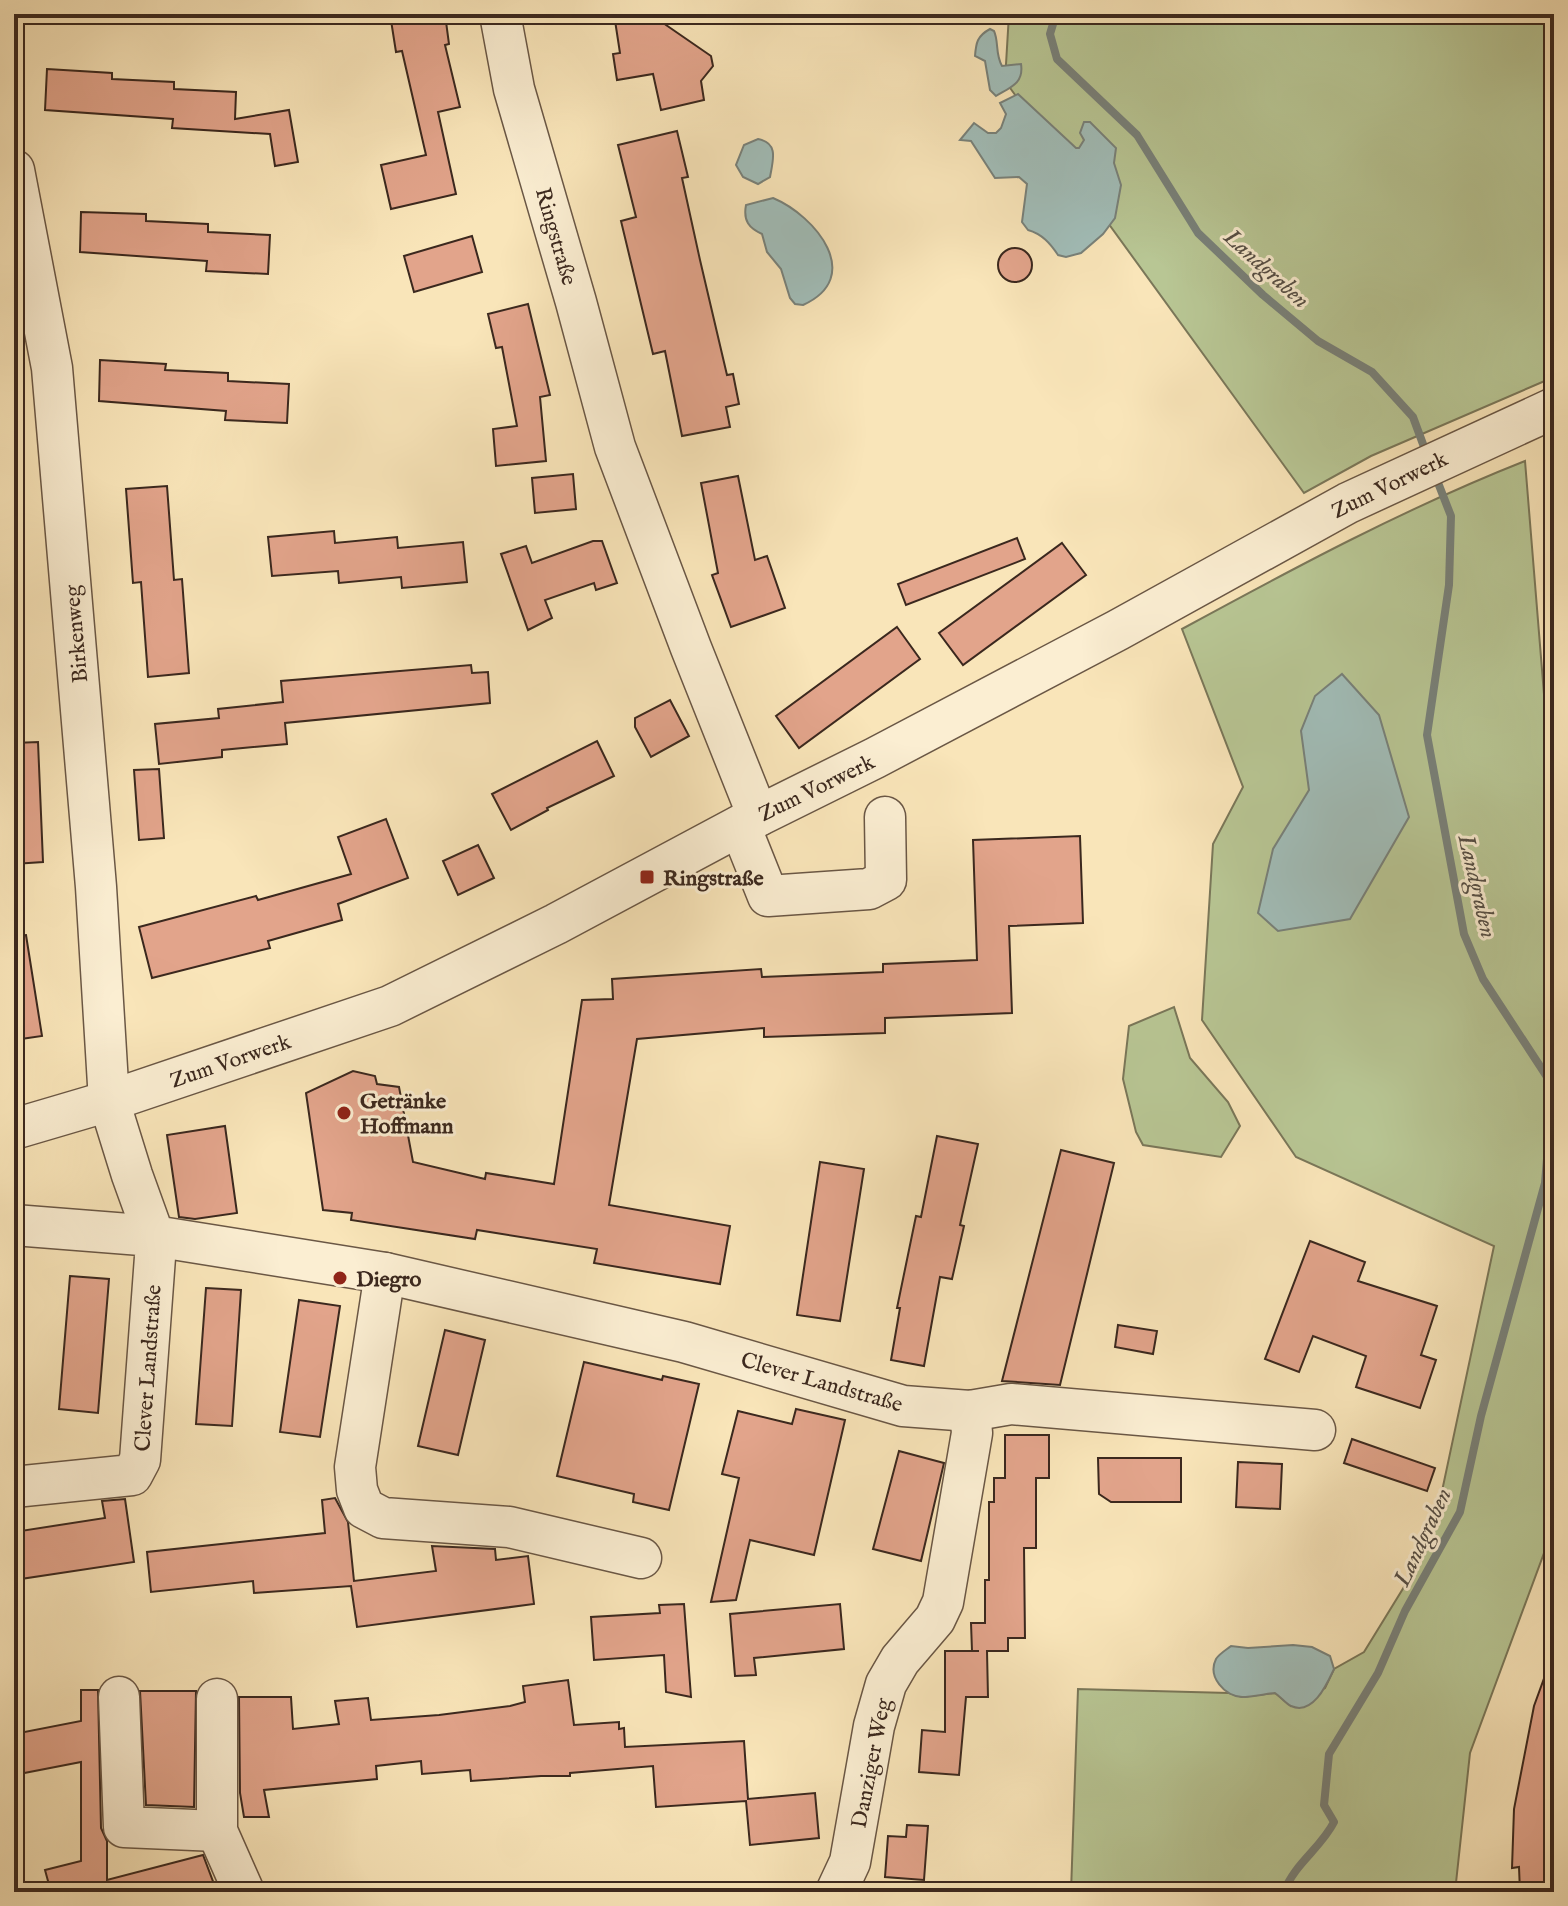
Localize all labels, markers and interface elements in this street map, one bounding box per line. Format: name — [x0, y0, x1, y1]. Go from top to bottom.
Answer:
street label: Ringstraße — [528, 184, 582, 289]
water label: Landgraben — [1216, 222, 1315, 316]
street label: Zum Vorwerk — [1327, 446, 1453, 526]
street label: Birkenweg — [59, 583, 95, 684]
street label: Zum Vorwerk — [754, 749, 880, 829]
water label: Landgraben — [1449, 831, 1503, 941]
place label: Ringstraße — [663, 865, 763, 893]
marker: Ringstraße — [638, 868, 656, 886]
street label: Zum Vorwerk — [167, 1028, 295, 1096]
place label: Getränke Hoffmann — [360, 1088, 454, 1141]
marker: Getränke Hoffmann — [335, 1104, 353, 1122]
place label: Diegro — [356, 1266, 422, 1294]
marker: Diegro — [331, 1269, 349, 1287]
street label: Clever Landstraße — [129, 1284, 169, 1453]
street label: Clever Landstraße — [737, 1346, 906, 1419]
water label: Landgraben — [1387, 1483, 1460, 1593]
street label: Danziger Weg — [846, 1695, 898, 1831]

